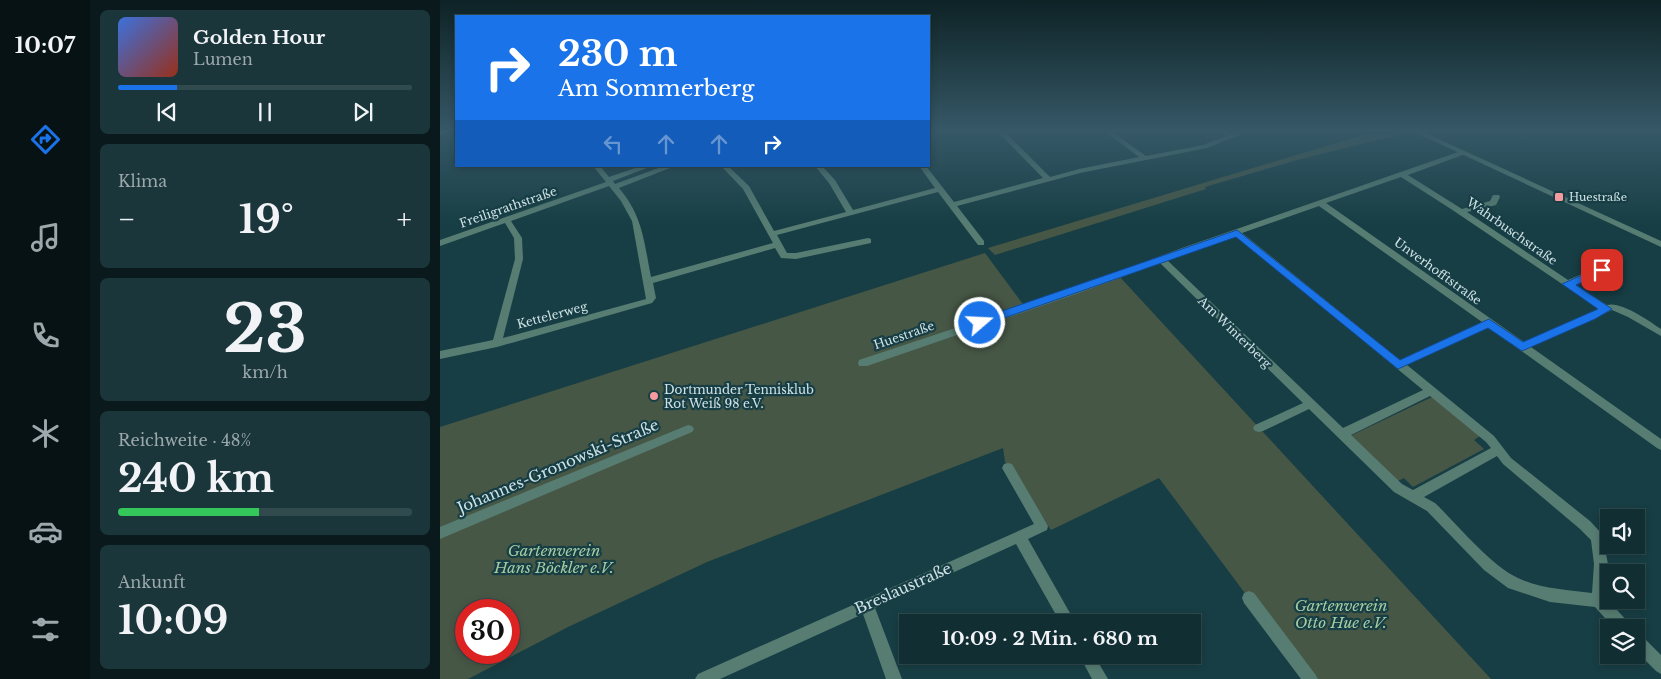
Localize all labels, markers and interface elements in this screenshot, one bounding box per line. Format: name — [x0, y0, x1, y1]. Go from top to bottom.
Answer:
text: Golden Hour — [193, 26, 325, 49]
text: 10:07 — [15, 32, 75, 59]
text: 230 m — [558, 32, 678, 75]
icon: right — [475, 35, 540, 100]
text: Lumen — [193, 49, 253, 69]
text: Am Sommerberg — [558, 75, 754, 102]
icon: previous — [153, 98, 181, 126]
icon: pause — [251, 98, 279, 126]
icon: next — [349, 98, 377, 126]
icon: directions — [28, 122, 63, 157]
icon: left — [599, 130, 627, 158]
icon: ahead — [652, 130, 680, 158]
icon: ahead — [705, 130, 733, 158]
icon: right — [758, 130, 786, 158]
text: Klima — [118, 171, 167, 191]
street label: Freiligrathstraße — [457, 183, 559, 231]
place label: Huestraße — [1569, 190, 1627, 204]
marker: Huestraße — [1553, 191, 1565, 203]
street label: Wahrbuschstraße — [1463, 194, 1560, 268]
text: 19° — [239, 196, 294, 243]
text: − — [118, 202, 136, 237]
text: + — [397, 202, 412, 237]
icon: music — [28, 220, 63, 255]
street label: Unverhofftstraße — [1391, 234, 1485, 308]
pin — [1581, 249, 1623, 291]
icon: arrive — [1588, 256, 1616, 284]
text: 23 — [223, 289, 307, 370]
street label: Am Winterberg — [1194, 292, 1275, 371]
position arrow — [953, 296, 1005, 348]
street label: Kettelerweg — [515, 298, 590, 332]
icon: phone — [28, 318, 63, 353]
street label: Huestraße — [872, 318, 936, 352]
text: km/h — [242, 362, 288, 382]
place label: Dortmunder Tennisklub Rot Weiß 98 e.V. — [664, 382, 814, 411]
marker: Dortmunder Tennisklub Rot Weiß 98 e.V. — [648, 390, 660, 402]
street label: Johannes-Gronowski-Straße — [453, 415, 662, 518]
icon: climate — [28, 416, 63, 451]
text: Reichweite · 48% — [118, 430, 251, 450]
text: 240 km — [118, 455, 274, 502]
map controls — [1600, 509, 1645, 664]
button: sound — [1600, 509, 1645, 554]
icon: car — [28, 514, 63, 549]
park label: Gartenverein Hans Böckler e.V. — [493, 541, 614, 577]
street label: Breslaustraße — [852, 558, 954, 618]
button: search — [1600, 564, 1645, 609]
text: Ankunft — [118, 572, 186, 592]
park label: Gartenverein Otto Hue e.V. — [1295, 596, 1387, 632]
text: 10:09 — [118, 597, 228, 644]
speed limit sign: 30 — [455, 599, 520, 664]
icon: filters — [28, 612, 63, 647]
button: layers — [1600, 619, 1645, 664]
text: 10:09 · 2 Min. · 680 m — [942, 627, 1158, 650]

